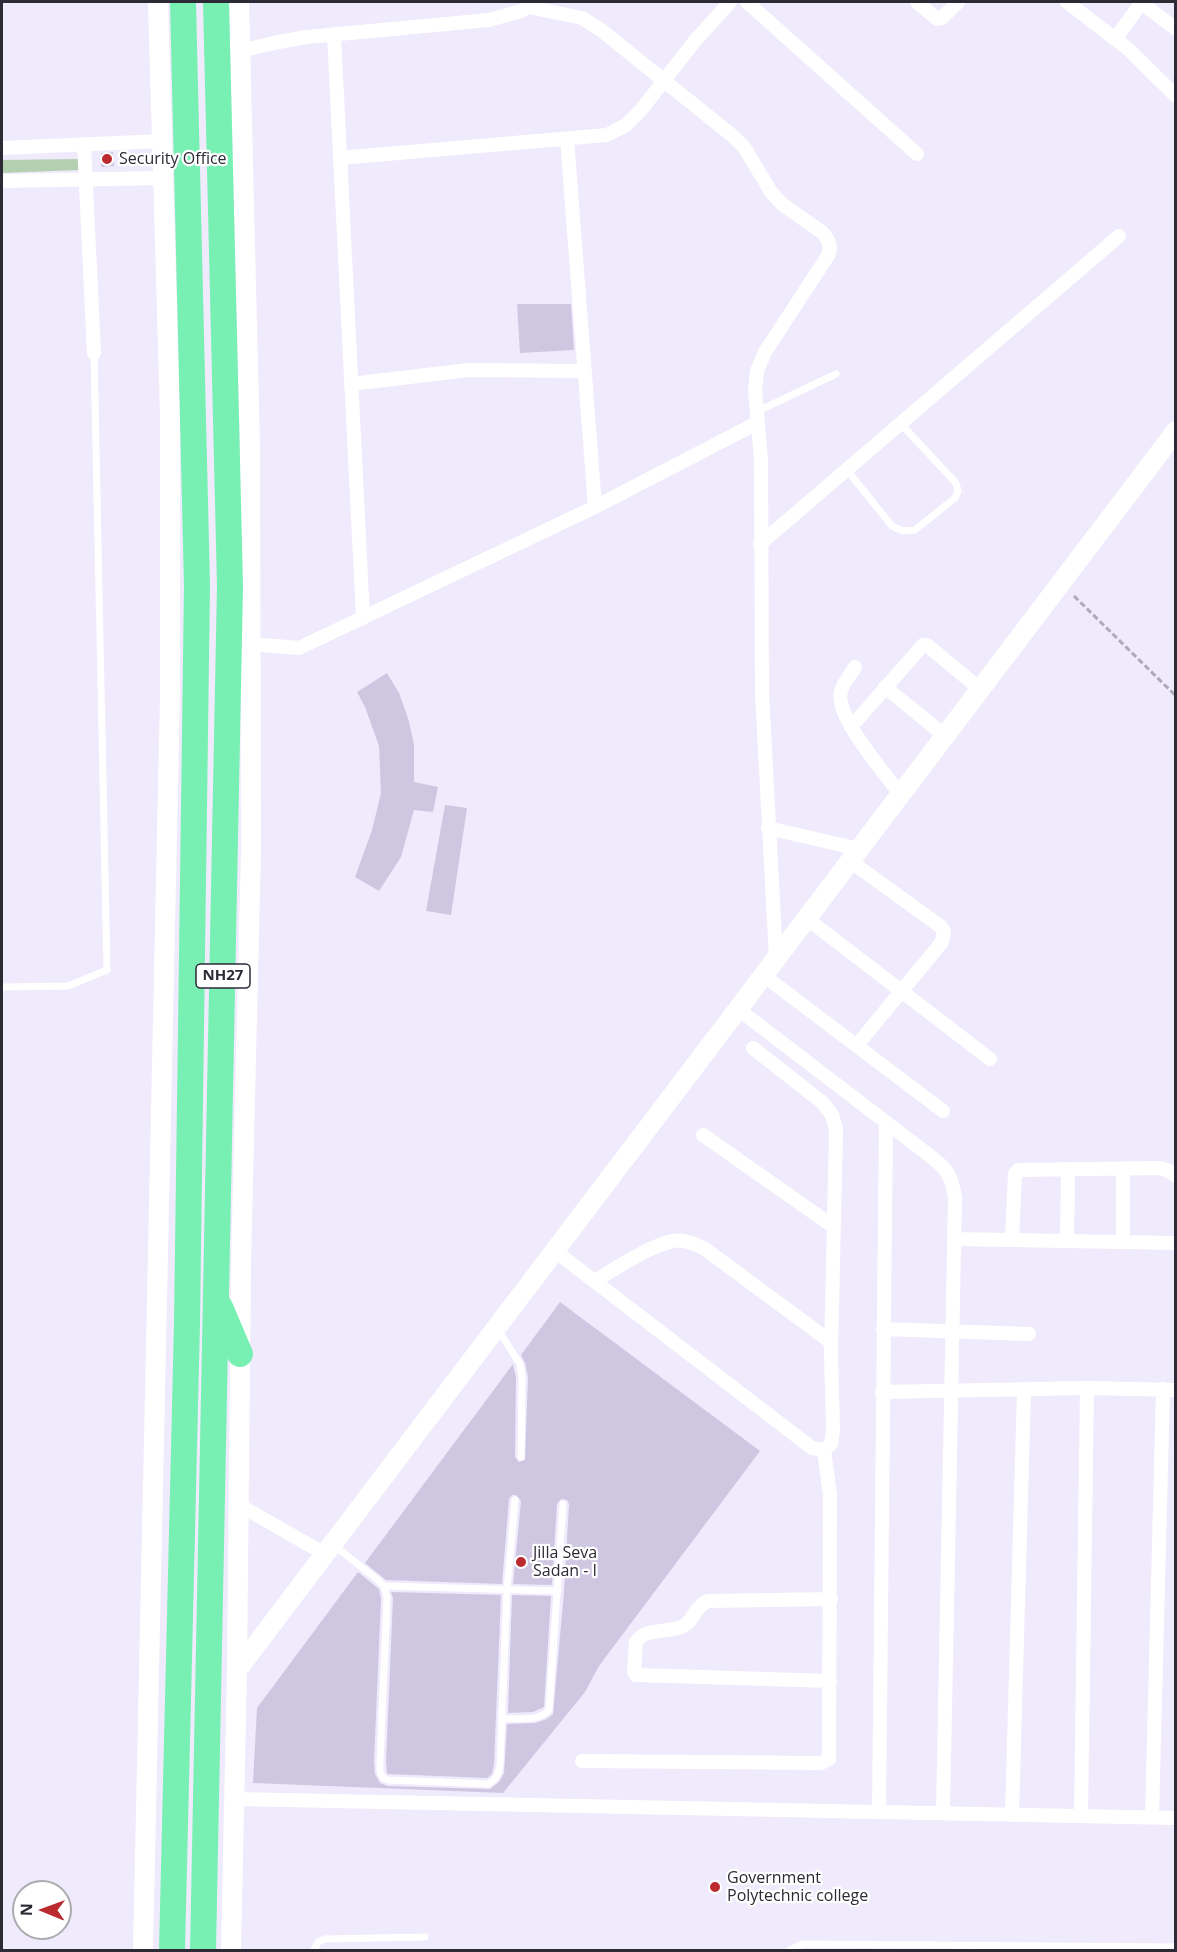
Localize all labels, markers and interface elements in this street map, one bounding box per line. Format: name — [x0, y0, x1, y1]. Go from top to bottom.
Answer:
place label: Security Office — [119, 149, 227, 169]
marker: Security Office — [100, 152, 114, 166]
road number: NH27 — [196, 964, 250, 988]
place label: Jilla Seva Sadan - I — [533, 1543, 597, 1581]
marker: Jilla Seva Sadan - I — [514, 1555, 528, 1569]
place label: Government Polytechnic college — [727, 1868, 868, 1906]
north arrow — [12, 1880, 72, 1940]
marker: Government Polytechnic college — [708, 1880, 722, 1894]
text: N — [15, 1903, 37, 1916]

